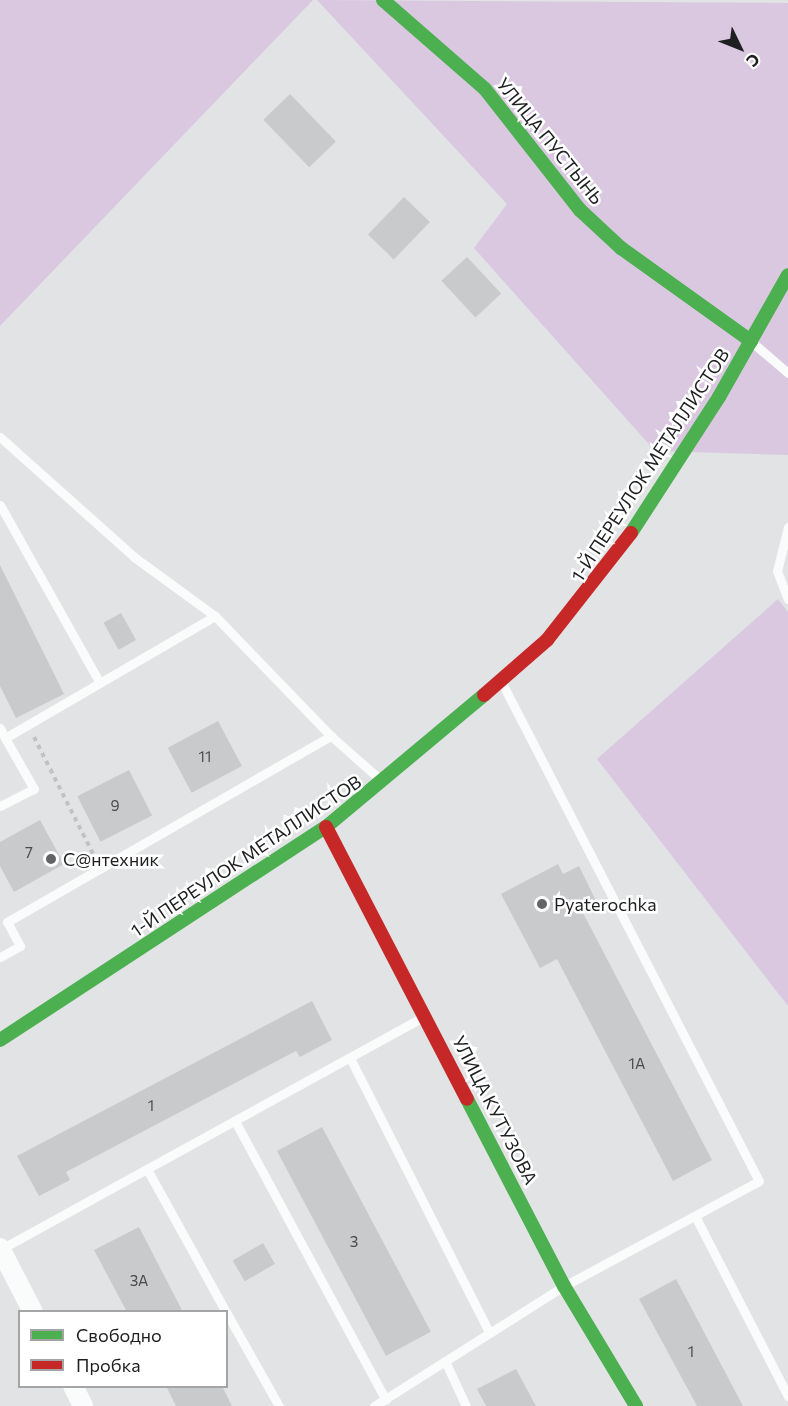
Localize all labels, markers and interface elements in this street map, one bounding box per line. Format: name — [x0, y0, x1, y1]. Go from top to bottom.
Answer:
north arrow — [710, 18, 770, 78]
text: С — [743, 50, 764, 71]
street label: УЛИЦА ПУСТЫНЬ — [492, 73, 608, 209]
street label: 1-Й ПЕРЕУЛОК МЕТАЛЛИСТОВ — [567, 345, 733, 585]
house number: 11 — [199, 748, 211, 766]
street label: 1-Й ПЕРЕУЛОК МЕТАЛЛИСТОВ — [127, 771, 365, 941]
house number: 9 — [110, 797, 120, 815]
house number: 7 — [25, 844, 33, 862]
place label: С@нтехник — [63, 848, 159, 870]
marker: С@нтехник — [44, 852, 58, 866]
place label: Pyaterochka — [554, 893, 657, 915]
marker: Pyaterochka — [535, 897, 549, 911]
street label: УЛИЦА КУТУЗОВА — [448, 1032, 542, 1188]
house number: 1А — [629, 1055, 645, 1073]
house number: 1 — [148, 1097, 154, 1115]
house number: 3 — [350, 1233, 358, 1251]
house number: 3А — [130, 1272, 148, 1290]
legend — [18, 1310, 228, 1388]
text: Свободно — [76, 1324, 162, 1346]
house number: 1 — [688, 1343, 694, 1361]
text: Пробка — [76, 1354, 141, 1376]

